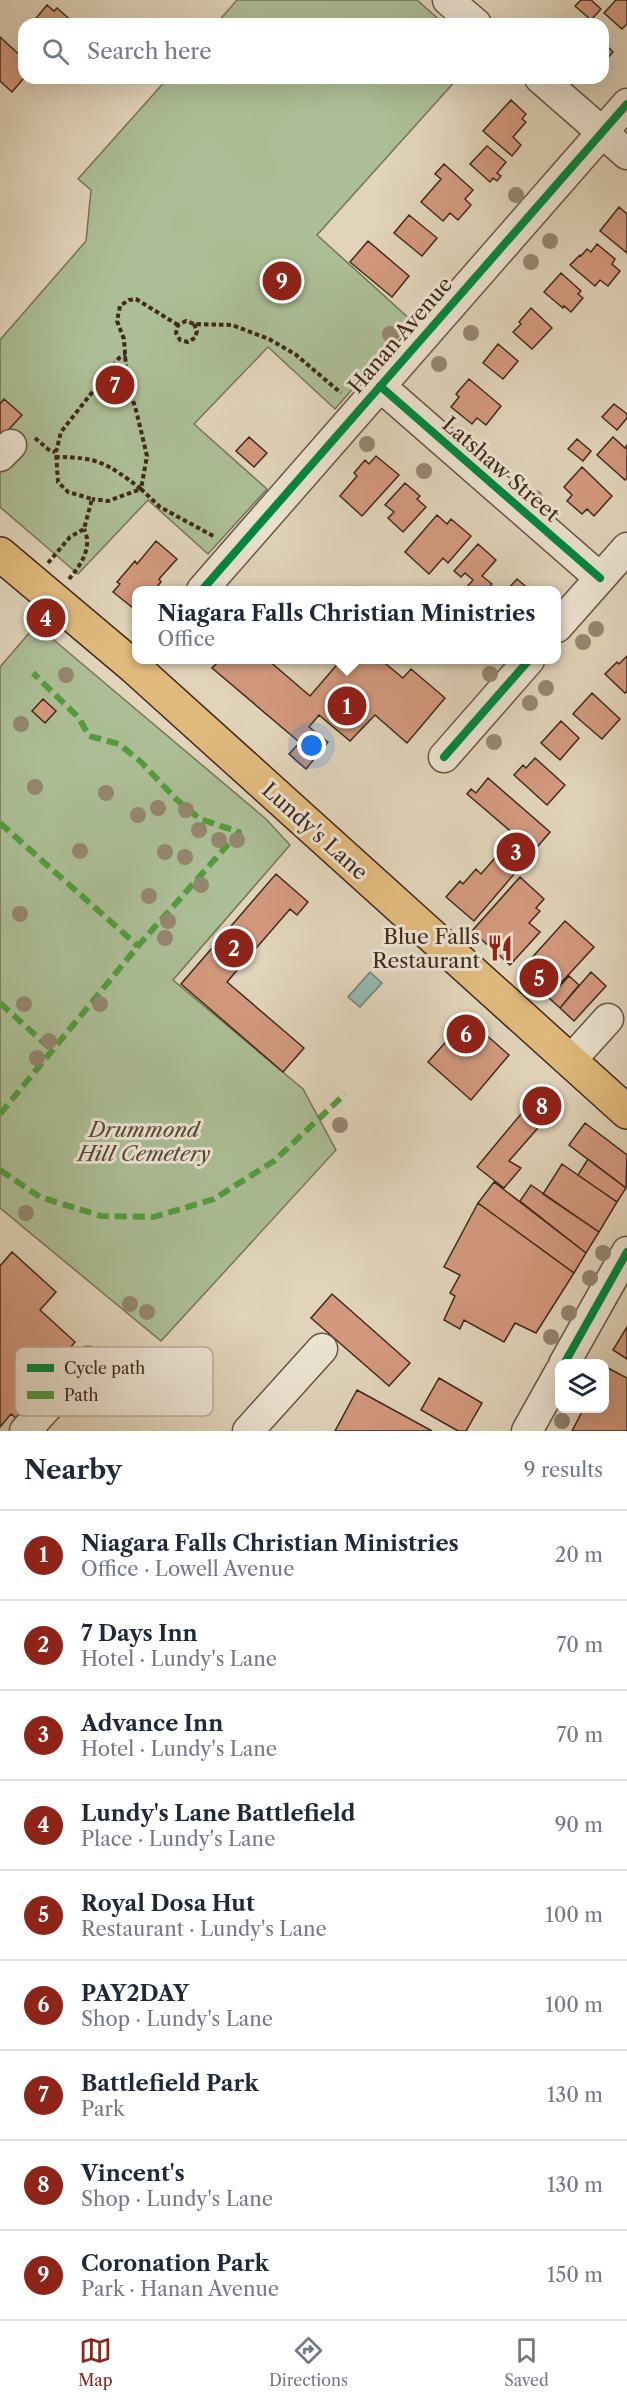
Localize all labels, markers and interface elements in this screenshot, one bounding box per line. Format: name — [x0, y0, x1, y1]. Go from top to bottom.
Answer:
search box — [18, 18, 609, 84]
icon: search — [39, 35, 72, 68]
text: Search here — [87, 38, 212, 65]
pin: 9 — [262, 258, 302, 304]
street label: Hanan Avenue — [343, 272, 457, 398]
pin: 7 — [96, 362, 134, 408]
street label: Latshaw Street — [437, 411, 565, 527]
popup — [132, 586, 561, 664]
pin: 4 — [26, 596, 66, 640]
text: Niagara Falls Christian Ministries — [158, 600, 535, 627]
text: Office — [158, 627, 215, 651]
pin: 1 — [328, 684, 366, 728]
your location — [297, 731, 326, 760]
street label: Lundy's Lane — [257, 777, 373, 885]
pin: 3 — [496, 830, 536, 874]
place label: Blue Falls Restaurant — [372, 924, 481, 973]
pin: 2 — [214, 926, 254, 970]
restaurant icon: Blue Falls Restaurant — [485, 933, 515, 963]
pin: 5 — [520, 956, 558, 1000]
pin: 6 — [446, 1012, 486, 1056]
pin: 8 — [522, 1084, 562, 1128]
park label: Drummond Hill Cemetery — [75, 1117, 211, 1166]
legend — [15, 1347, 213, 1416]
text: Cycle path — [64, 1358, 145, 1378]
map controls — [555, 1359, 609, 1413]
button: layers — [555, 1359, 609, 1413]
text: Path — [64, 1385, 98, 1405]
text: Nearby — [24, 1454, 122, 1486]
text: 9 results — [524, 1458, 603, 1482]
text: Niagara Falls Christian Ministries — [81, 1530, 459, 1557]
text: 1 — [39, 1543, 48, 1567]
text: 20 m — [555, 1543, 603, 1567]
text: Office · Lowell Avenue — [81, 1557, 294, 1581]
text: 7 Days Inn — [81, 1620, 198, 1647]
text: 2 — [38, 1633, 49, 1657]
text: 70 m — [557, 1633, 603, 1657]
text: Hotel · Lundy's Lane — [81, 1647, 277, 1671]
text: Advance Inn — [81, 1710, 223, 1737]
text: 3 — [38, 1723, 49, 1747]
text: 70 m — [557, 1723, 603, 1747]
text: Hotel · Lundy's Lane — [81, 1737, 277, 1761]
text: Lundy's Lane Battlefield — [81, 1800, 355, 1827]
text: 4 — [38, 1813, 49, 1837]
text: 90 m — [555, 1813, 603, 1837]
text: Place · Lundy's Lane — [81, 1827, 275, 1851]
text: Royal Dosa Hut — [81, 1890, 255, 1917]
text: 5 — [38, 1903, 49, 1927]
text: 100 m — [545, 1903, 603, 1927]
text: Restaurant · Lundy's Lane — [81, 1917, 327, 1941]
text: PAY2DAY — [81, 1980, 189, 2007]
text: 6 — [38, 1993, 49, 2017]
text: 100 m — [545, 1993, 603, 2017]
text: Shop · Lundy's Lane — [81, 2007, 273, 2031]
text: Battlefield Park — [81, 2070, 259, 2097]
text: 7 — [38, 2083, 49, 2107]
text: 130 m — [547, 2083, 603, 2107]
text: Park — [81, 2097, 124, 2121]
text: Vincent's — [81, 2160, 185, 2187]
text: 8 — [37, 2173, 50, 2197]
text: 130 m — [547, 2173, 603, 2197]
text: Shop · Lundy's Lane — [81, 2187, 273, 2211]
text: Coronation Park — [81, 2250, 269, 2277]
text: 9 — [38, 2263, 49, 2287]
text: 150 m — [547, 2263, 603, 2287]
text: Park · Hanan Avenue — [81, 2277, 279, 2301]
tab: Map — [78, 2334, 113, 2390]
tab: Directions — [269, 2334, 348, 2390]
tab: Saved — [504, 2334, 549, 2390]

